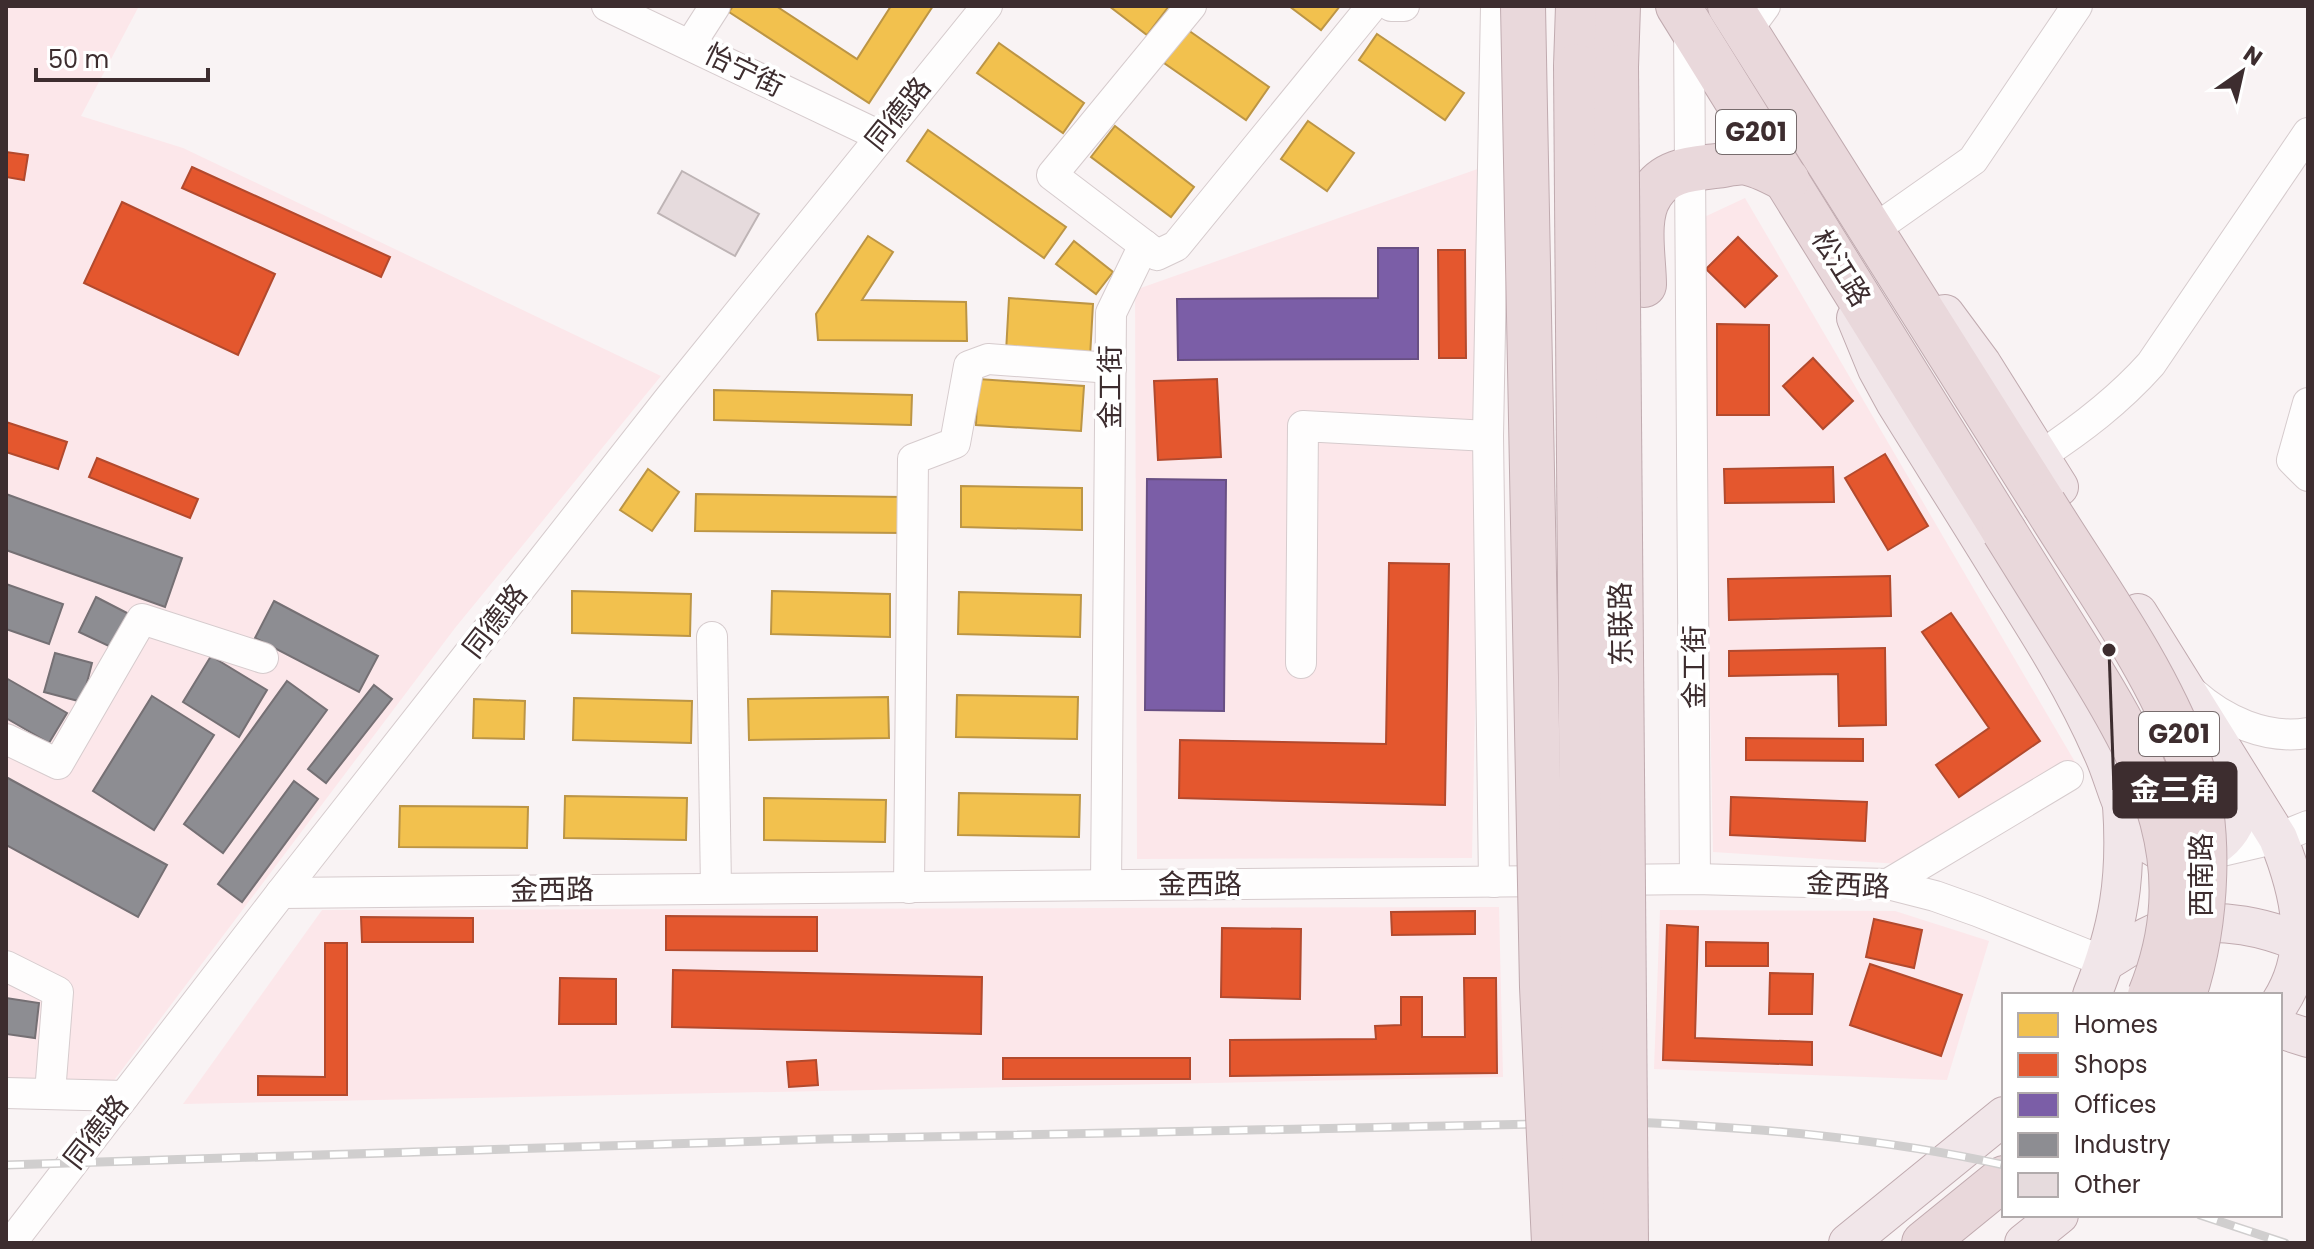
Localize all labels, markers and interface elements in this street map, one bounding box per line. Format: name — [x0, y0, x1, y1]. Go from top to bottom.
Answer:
scale bar — [36, 32, 208, 82]
north arrow — [2202, 32, 2282, 112]
street label: 怡宁街 — [698, 34, 790, 106]
text: N — [2237, 38, 2268, 73]
text: 50 m — [48, 43, 109, 76]
street label: 同德路 — [856, 69, 940, 159]
road number: G201 — [1716, 110, 1796, 154]
street label: 松江路 — [1802, 222, 1880, 314]
street label: 金工街 — [1091, 345, 1130, 429]
street label: 同德路 — [454, 576, 536, 666]
street label: 东联路 — [1601, 582, 1641, 666]
street label: 金工街 — [1675, 625, 1714, 709]
road number: G201 — [2139, 712, 2219, 756]
callout: 金三角 — [2114, 763, 2236, 817]
text: 金三角 — [2130, 768, 2220, 811]
street label: 西南路 — [2182, 833, 2221, 917]
street label: 金西路 — [1805, 863, 1891, 907]
street label: 金西路 — [1158, 865, 1242, 904]
street label: 金西路 — [510, 870, 594, 910]
legend — [2002, 993, 2282, 1217]
text: Homes — [2074, 1008, 2158, 1041]
text: Shops — [2074, 1048, 2148, 1081]
street label: 同德路 — [55, 1087, 137, 1177]
text: Offices — [2074, 1088, 2157, 1121]
text: Industry — [2074, 1128, 2171, 1161]
text: Other — [2074, 1168, 2141, 1201]

